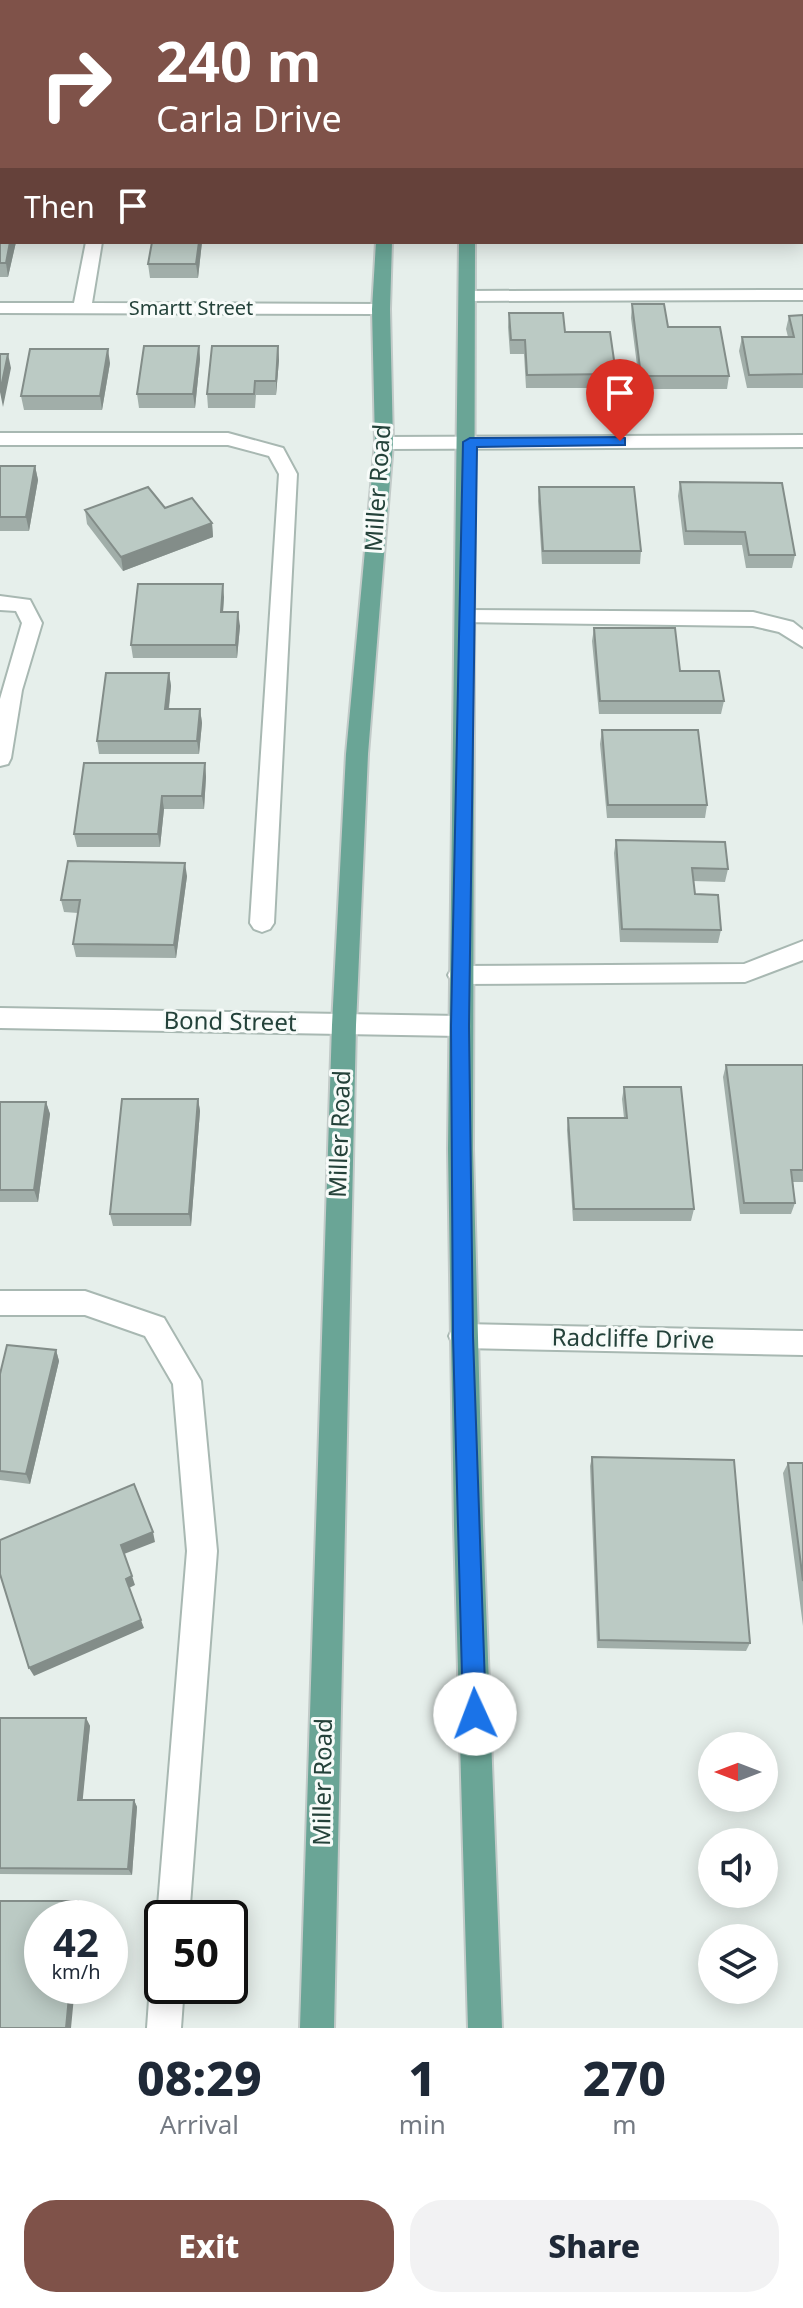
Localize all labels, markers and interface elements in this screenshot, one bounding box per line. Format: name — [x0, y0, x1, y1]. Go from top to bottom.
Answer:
text: 240 m — [156, 22, 321, 98]
icon: right — [24, 32, 128, 136]
text: Carla Drive — [156, 94, 342, 143]
icon: arrive — [111, 184, 155, 228]
text: Then — [24, 186, 95, 227]
street label: Smartt Street — [129, 294, 253, 321]
pin — [586, 359, 654, 441]
icon: arrive — [598, 371, 642, 415]
street label: Miller Road — [356, 423, 397, 553]
street label: Bond Street — [163, 1003, 297, 1038]
street label: Miller Road — [320, 1070, 357, 1198]
street label: Radcliffe Drive — [551, 1320, 715, 1355]
position arrow — [433, 1672, 517, 1756]
street label: Miller Road — [304, 1718, 339, 1846]
north arrow — [698, 1732, 778, 1812]
map controls — [698, 1732, 778, 2004]
button: sound — [698, 1828, 778, 1908]
speed limit sign: 50 — [144, 1900, 248, 2004]
text: 42 — [53, 1914, 99, 1969]
button: layers — [698, 1924, 778, 2004]
text: km/h — [51, 1958, 101, 1985]
text: 08:29 — [137, 2045, 262, 2110]
text: 1 — [408, 2045, 436, 2110]
text: 270 — [583, 2045, 666, 2110]
text: Arrival — [160, 2106, 239, 2142]
text: min — [399, 2106, 446, 2142]
text: m — [612, 2106, 637, 2142]
button: Exit — [24, 2200, 394, 2292]
button: Share — [410, 2200, 779, 2292]

